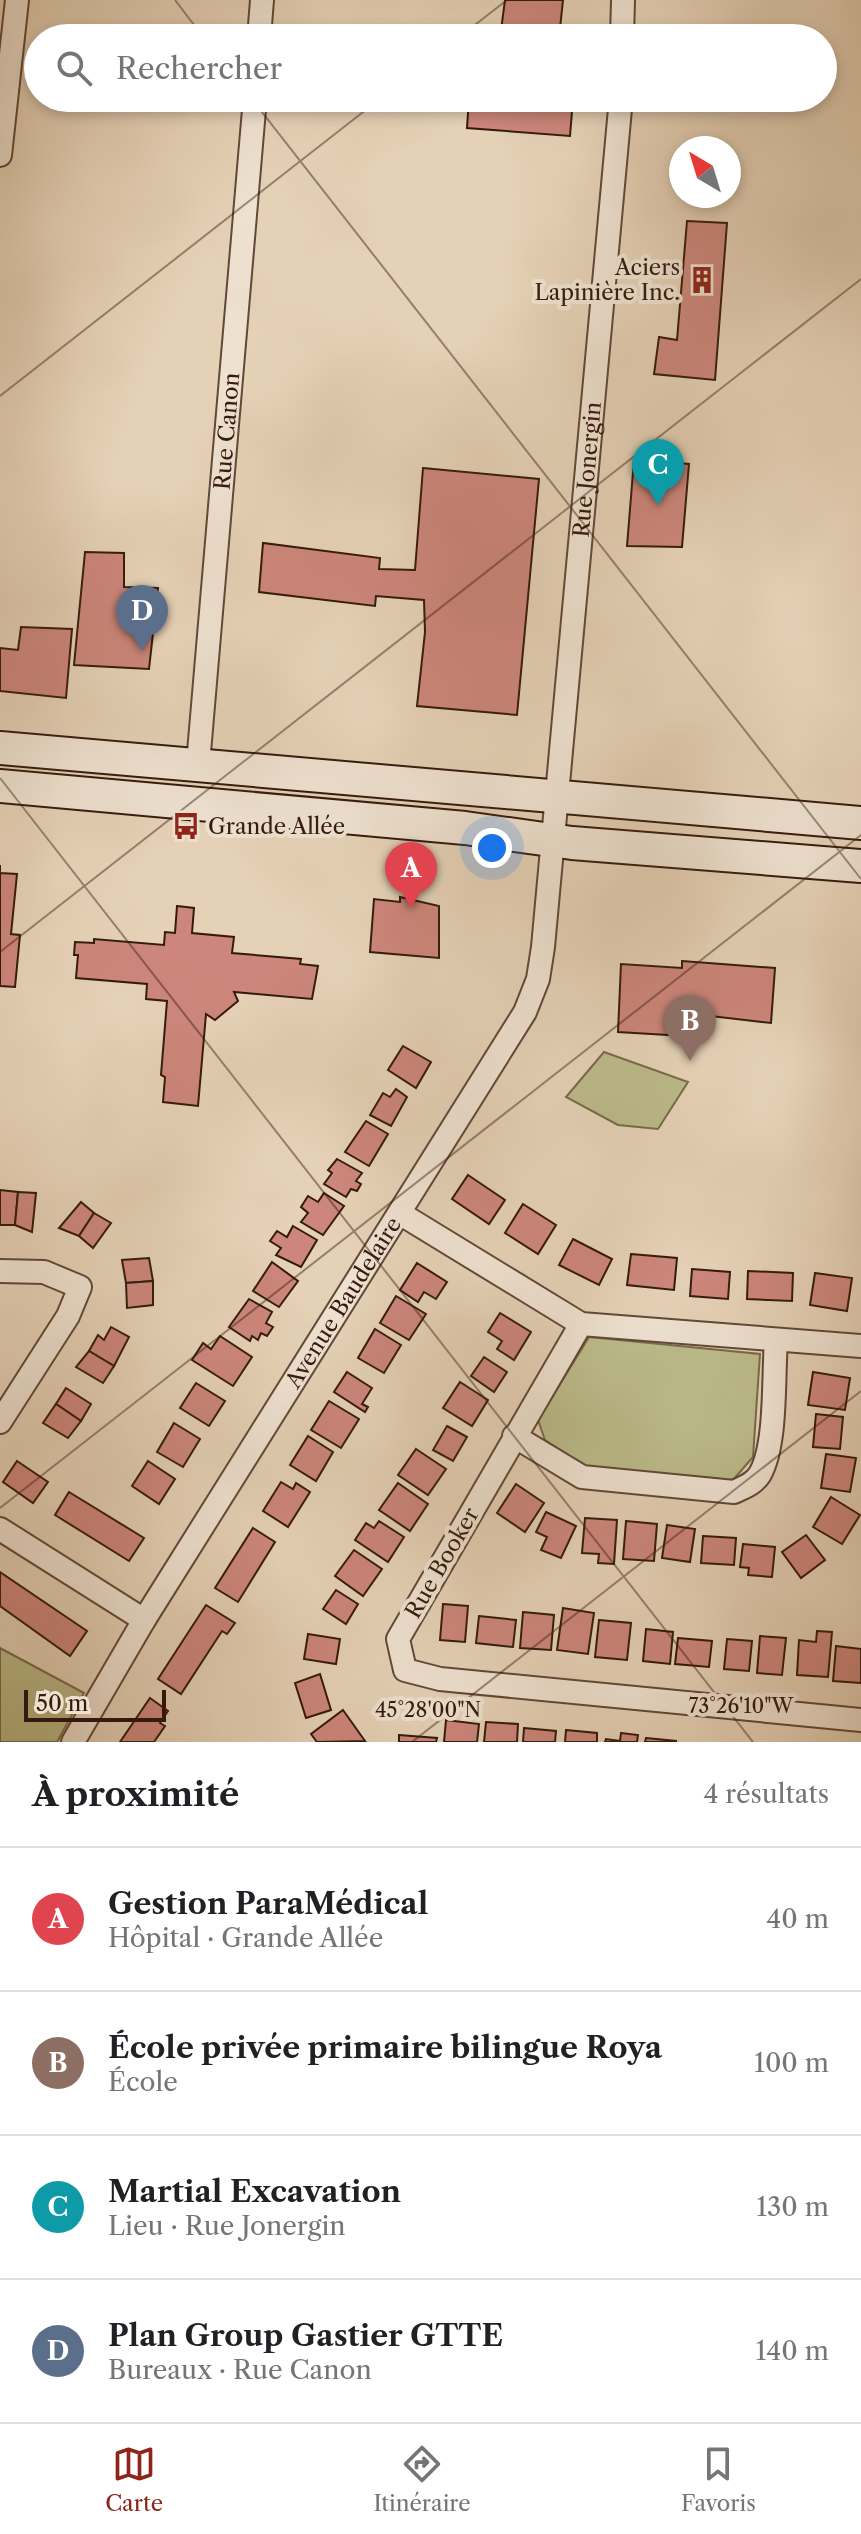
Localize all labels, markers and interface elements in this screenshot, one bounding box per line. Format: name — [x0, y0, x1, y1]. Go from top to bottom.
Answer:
search box — [24, 24, 837, 112]
icon: search — [52, 46, 96, 90]
text: Rechercher — [116, 50, 282, 87]
north arrow — [669, 136, 741, 208]
place label: Aciers Lapinière Inc. — [534, 254, 680, 306]
building icon: Aciers Lapinière Inc. — [687, 265, 717, 295]
street label: Rue Canon — [208, 371, 245, 491]
street label: Rue Jonergin — [567, 400, 607, 539]
pin: C — [632, 439, 684, 505]
pin: D — [116, 585, 168, 651]
bus stop icon: Grande Allée — [171, 811, 201, 841]
place label: Grande Allée — [208, 813, 345, 840]
your location — [472, 828, 512, 868]
pin: A — [385, 842, 437, 908]
pin: B — [664, 995, 716, 1061]
street label: Avenue Baudelaire — [279, 1212, 407, 1394]
street label: Rue Booker — [399, 1503, 485, 1623]
scale bar — [24, 1686, 166, 1722]
text: 50 m — [36, 1690, 88, 1717]
text: 73°26'10"W — [688, 1694, 795, 1718]
text: 45°28'00"N — [375, 1698, 481, 1722]
text: À proximité — [32, 1773, 239, 1815]
text: 4 résultats — [703, 1778, 829, 1810]
text: Gestion ParaMédical — [108, 1885, 428, 1922]
text: A — [48, 1903, 68, 1935]
text: 40 m — [766, 1903, 829, 1935]
text: Hôpital · Grande Allée — [108, 1922, 383, 1954]
text: École privée primaire bilingue Roya — [108, 2029, 662, 2066]
text: B — [48, 2047, 68, 2079]
text: 100 m — [754, 2047, 829, 2079]
text: École — [108, 2066, 178, 2098]
text: Martial Excavation — [108, 2173, 401, 2210]
text: C — [48, 2191, 68, 2223]
text: 130 m — [756, 2191, 829, 2223]
text: Lieu · Rue Jonergin — [108, 2210, 346, 2242]
text: Plan Group Gastier GTTE — [108, 2317, 503, 2354]
text: D — [47, 2335, 69, 2367]
text: 140 m — [755, 2335, 829, 2367]
text: Bureaux · Rue Canon — [108, 2354, 372, 2386]
tab: Carte — [105, 2442, 163, 2517]
tab: Itinéraire — [373, 2442, 471, 2517]
tab: Favoris — [681, 2442, 756, 2517]

